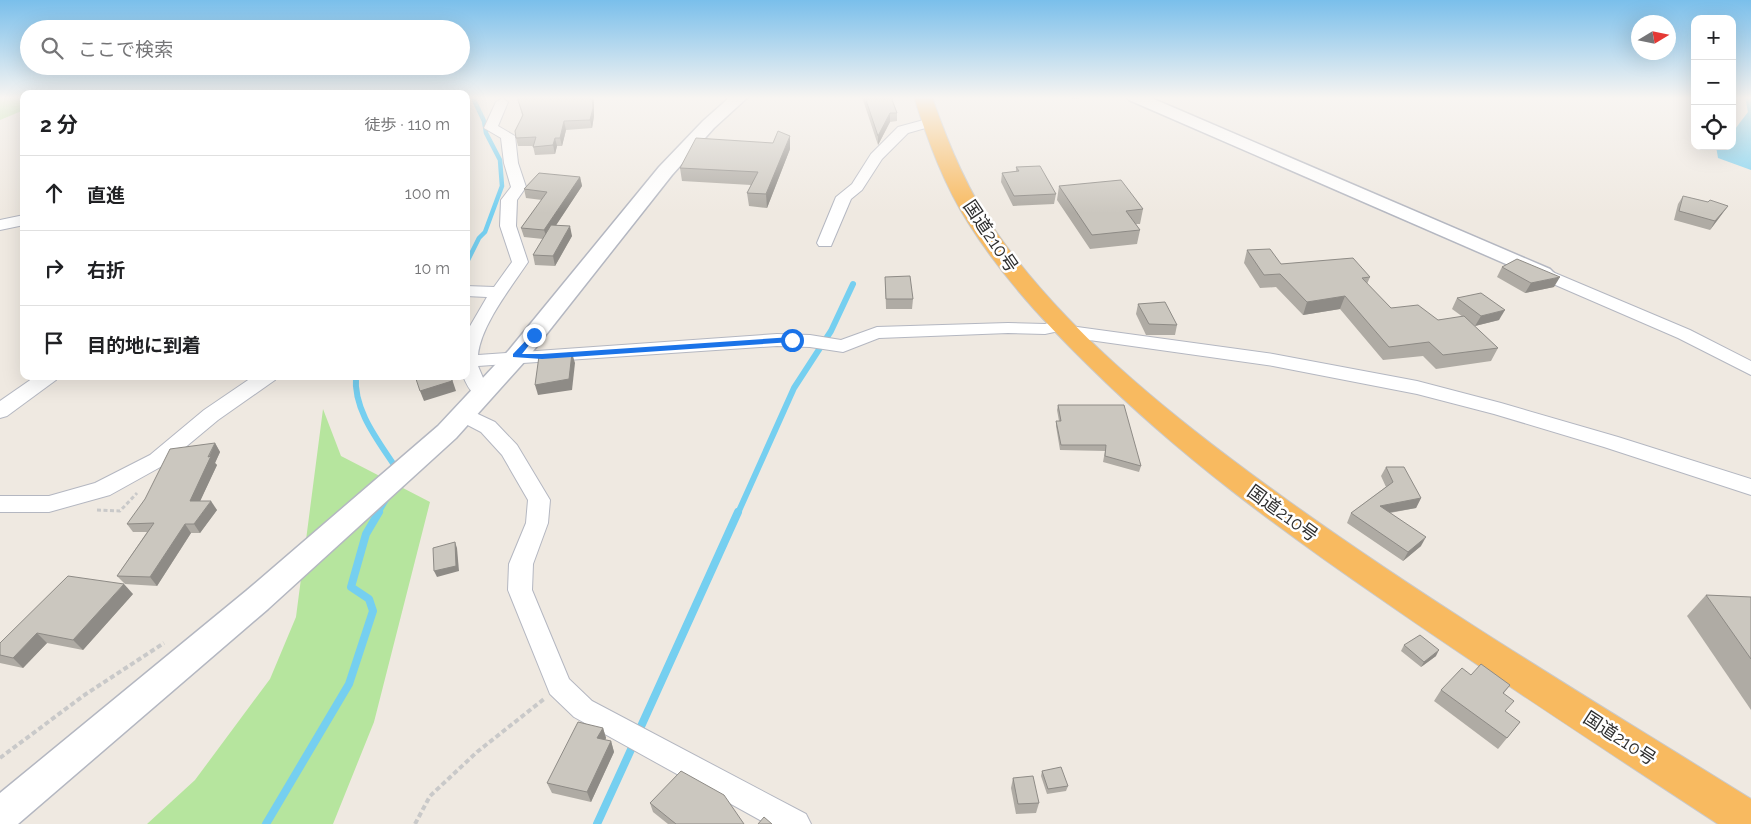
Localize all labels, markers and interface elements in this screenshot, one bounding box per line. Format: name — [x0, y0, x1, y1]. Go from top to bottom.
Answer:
north arrow — [1631, 15, 1676, 60]
map controls — [1691, 15, 1736, 150]
button: + — [1691, 15, 1736, 60]
search box — [20, 20, 470, 75]
icon: search — [38, 34, 66, 62]
text: ここで検索 — [78, 38, 173, 60]
button: − — [1691, 60, 1736, 105]
button: locate — [1691, 105, 1736, 150]
text: 2 分 — [40, 112, 78, 137]
text: 徒歩 · 110 m — [365, 115, 450, 134]
icon: ahead — [40, 179, 68, 207]
text: 直進 — [87, 184, 125, 206]
text: 100 m — [405, 184, 450, 203]
street label: 国道210号 — [959, 196, 1023, 276]
icon: right — [40, 254, 68, 282]
text: 右折 — [87, 259, 125, 281]
text: 10 m — [415, 259, 450, 278]
route end — [523, 324, 546, 347]
icon: arrive — [40, 329, 68, 357]
route start — [781, 329, 804, 352]
text: 目的地に到着 — [87, 334, 201, 356]
street label: 国道210号 — [1244, 480, 1322, 546]
street label: 国道210号 — [1580, 707, 1660, 769]

